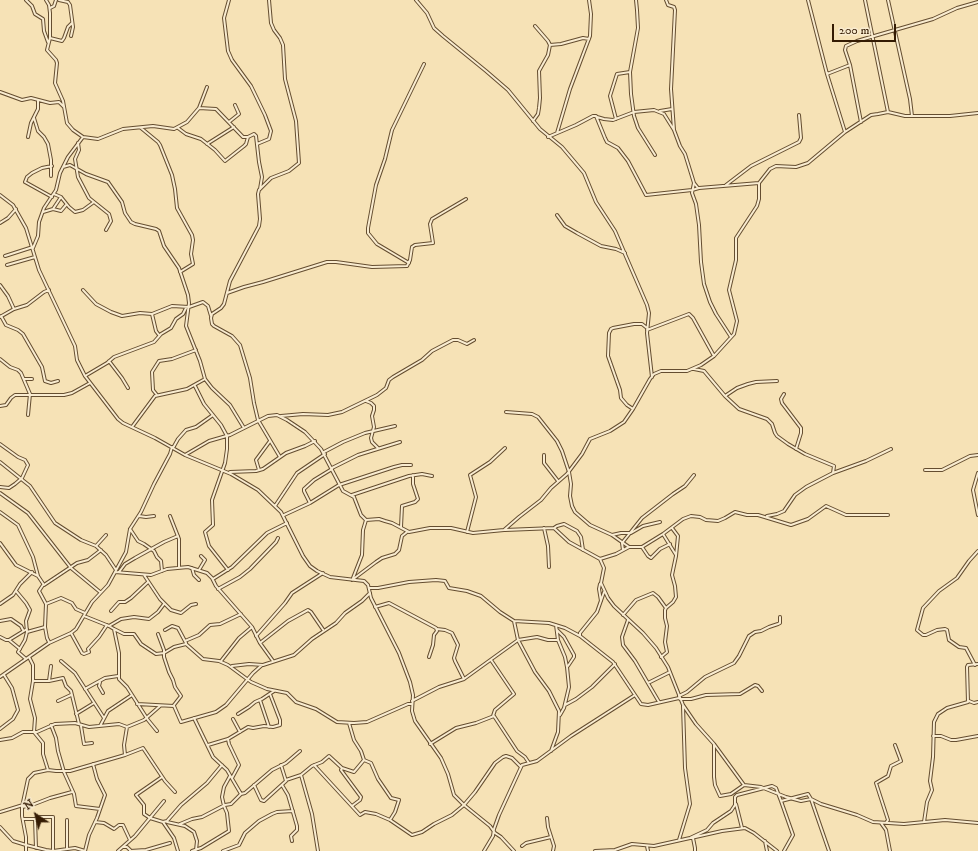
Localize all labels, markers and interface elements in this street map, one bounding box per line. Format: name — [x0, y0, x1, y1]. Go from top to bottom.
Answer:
scale bar — [834, 16, 898, 42]
text: 200 m — [839, 23, 869, 38]
north arrow — [16, 795, 56, 835]
text: N — [21, 797, 37, 813]

